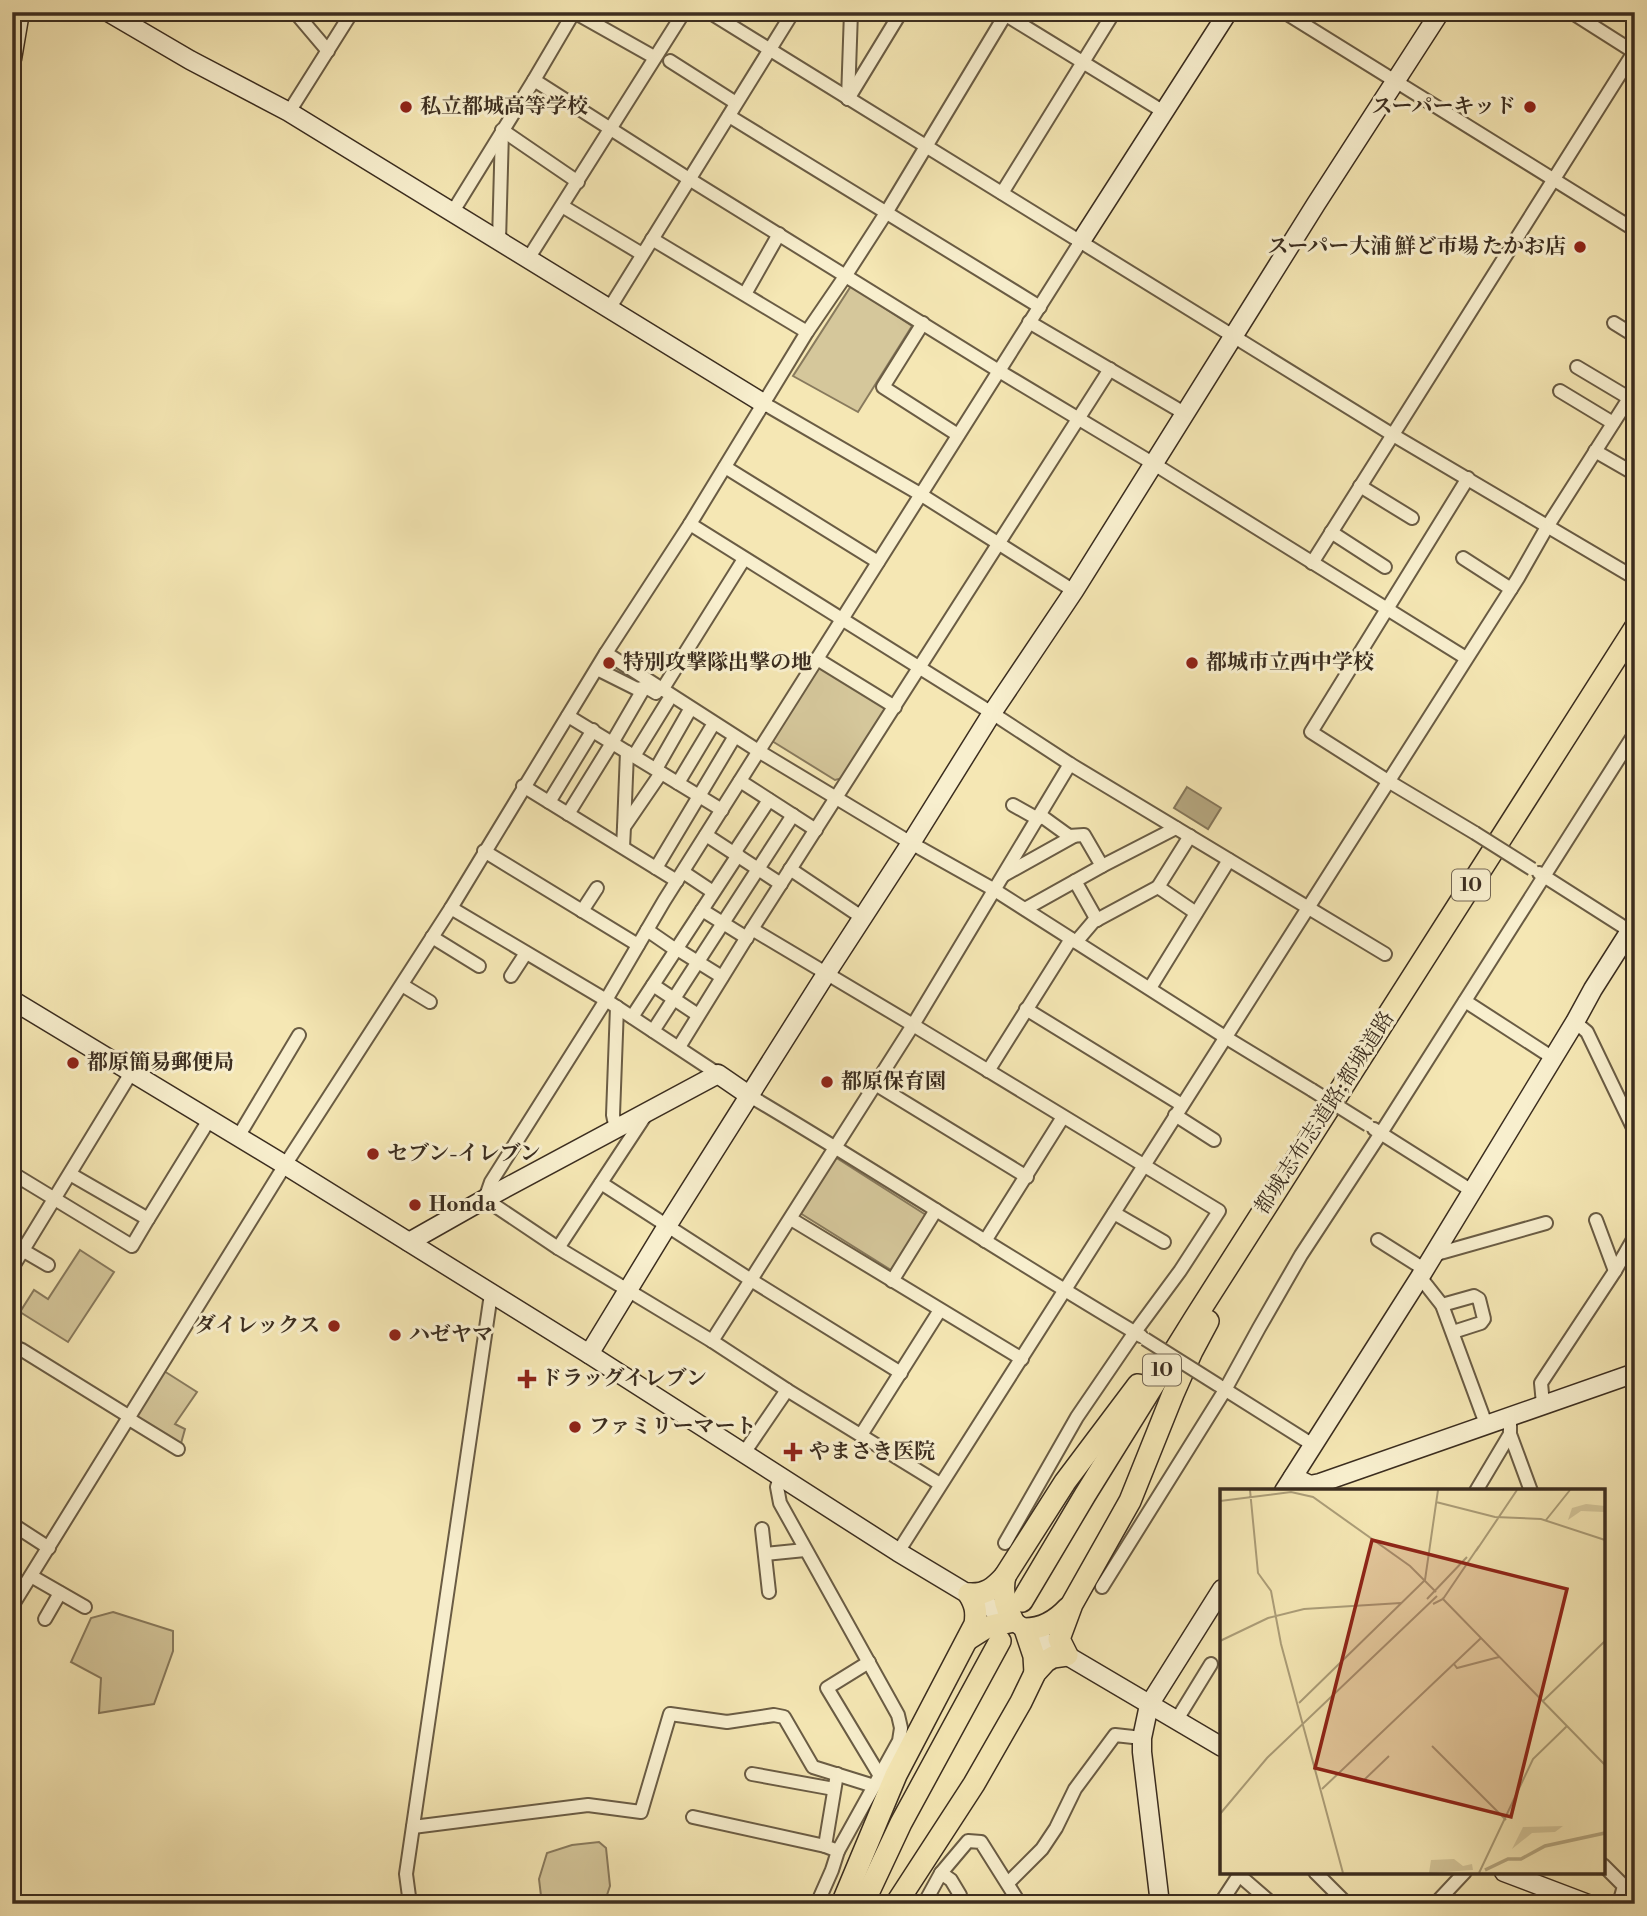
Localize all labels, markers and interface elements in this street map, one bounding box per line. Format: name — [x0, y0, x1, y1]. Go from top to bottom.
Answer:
place label: 私立都城高等学校 — [420, 94, 588, 120]
place label: スーパーキッド — [1372, 94, 1516, 120]
marker: 私立都城高等学校 — [398, 99, 414, 115]
marker: スーパーキッド — [1522, 99, 1538, 115]
place label: スーパー大浦 鮮ど市場 たかお店 — [1267, 234, 1566, 260]
marker: スーパー大浦 鮮ど市場 たかお店 — [1572, 239, 1588, 255]
place label: 特別攻撃隊出撃の地 — [623, 650, 812, 676]
place label: 都城市立西中学校 — [1206, 650, 1374, 676]
marker: 特別攻撃隊出撃の地 — [601, 655, 617, 671]
marker: 都城市立西中学校 — [1184, 655, 1200, 671]
road number: 10 — [1452, 870, 1490, 900]
street label: 都城志布志道路;都城道路 — [1250, 1007, 1400, 1219]
place label: 都原簡易郵便局 — [87, 1050, 234, 1076]
marker: 都原簡易郵便局 — [65, 1055, 81, 1071]
place label: 都原保育園 — [841, 1069, 946, 1095]
marker: 都原保育園 — [819, 1074, 835, 1090]
place label: セブン-イレブン — [387, 1141, 541, 1167]
marker: セブン-イレブン — [365, 1146, 381, 1162]
place label: Honda — [429, 1192, 497, 1218]
marker: Honda — [407, 1197, 423, 1213]
place label: ダイレックス — [195, 1313, 320, 1339]
marker: ダイレックス — [326, 1318, 342, 1334]
place label: ハゼヤマ — [409, 1322, 493, 1348]
marker: ハゼヤマ — [387, 1327, 403, 1343]
road number: 10 — [1143, 1354, 1181, 1386]
place label: ドラッグイレブン — [541, 1366, 707, 1392]
marker: ドラッグイレブン — [519, 1371, 535, 1387]
place label: ファミリーマート — [589, 1414, 757, 1440]
marker: ファミリーマート — [567, 1419, 583, 1435]
place label: やまさき医院 — [809, 1439, 935, 1465]
marker: やまさき医院 — [783, 1442, 803, 1462]
inset map — [1220, 1489, 1605, 1874]

